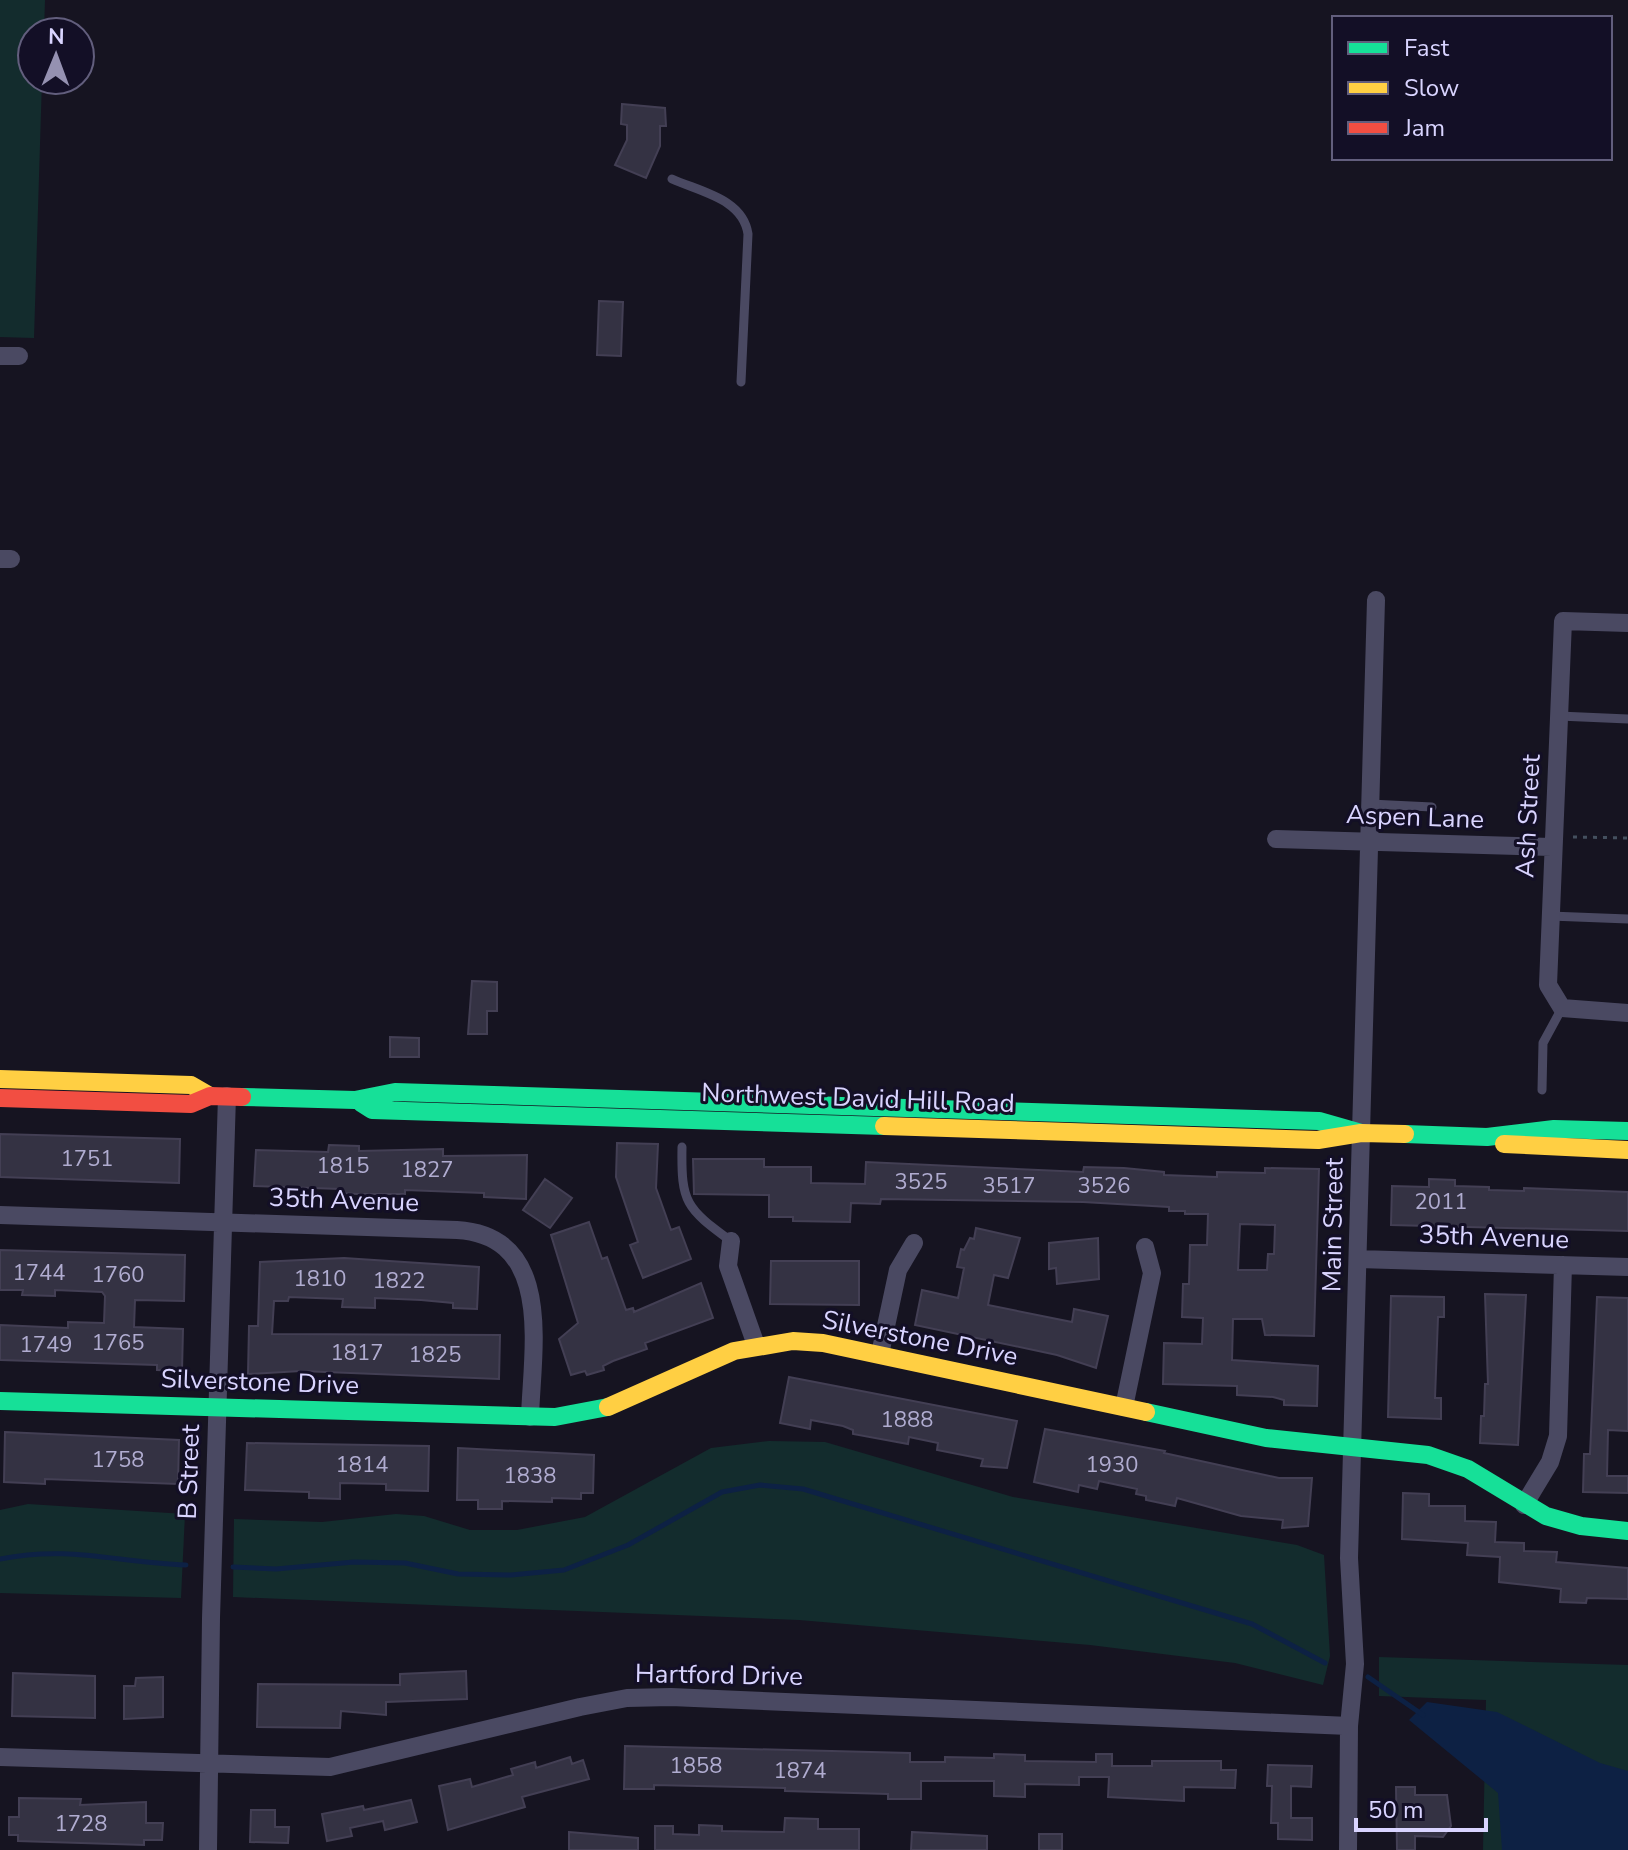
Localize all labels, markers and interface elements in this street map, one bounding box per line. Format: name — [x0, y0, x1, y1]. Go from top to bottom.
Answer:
north arrow — [16, 16, 96, 96]
legend — [1332, 16, 1612, 160]
text: N — [48, 22, 65, 52]
text: Fast — [1404, 32, 1450, 64]
text: Slow — [1404, 72, 1459, 104]
text: Jam — [1403, 112, 1445, 144]
street label: Ash Street — [1507, 752, 1549, 879]
street label: Aspen Lane — [1345, 797, 1485, 837]
street label: Northwest David Hill Road — [701, 1075, 1015, 1121]
house number: 1751 — [61, 1144, 113, 1174]
house number: 1815 — [317, 1151, 369, 1181]
house number: 1827 — [401, 1155, 453, 1185]
street label: Main Street — [1314, 1157, 1352, 1293]
house number: 3525 — [895, 1167, 947, 1197]
house number: 3517 — [983, 1171, 1035, 1201]
house number: 3526 — [1078, 1171, 1130, 1201]
street label: 35th Avenue — [268, 1180, 420, 1220]
house number: 2011 — [1415, 1187, 1467, 1217]
street label: 35th Avenue — [1418, 1217, 1570, 1257]
house number: 1744 — [13, 1258, 65, 1288]
house number: 1760 — [92, 1260, 144, 1290]
house number: 1810 — [294, 1264, 346, 1294]
house number: 1822 — [373, 1266, 425, 1296]
street label: Silverstone Drive — [819, 1302, 1021, 1374]
house number: 1765 — [92, 1328, 144, 1358]
house number: 1749 — [20, 1330, 72, 1360]
house number: 1817 — [331, 1338, 383, 1368]
house number: 1825 — [409, 1340, 461, 1370]
street label: Silverstone Drive — [160, 1361, 360, 1403]
house number: 1888 — [881, 1405, 933, 1435]
street label: B Street — [170, 1423, 208, 1520]
house number: 1758 — [92, 1445, 144, 1475]
house number: 1814 — [336, 1450, 388, 1480]
house number: 1930 — [1086, 1450, 1138, 1480]
house number: 1838 — [504, 1461, 556, 1491]
street label: Hartford Drive — [635, 1656, 803, 1694]
house number: 1858 — [670, 1751, 722, 1781]
house number: 1874 — [774, 1756, 826, 1786]
scale bar — [1356, 1782, 1486, 1832]
text: 50 m — [1368, 1794, 1424, 1826]
house number: 1728 — [55, 1809, 107, 1839]

